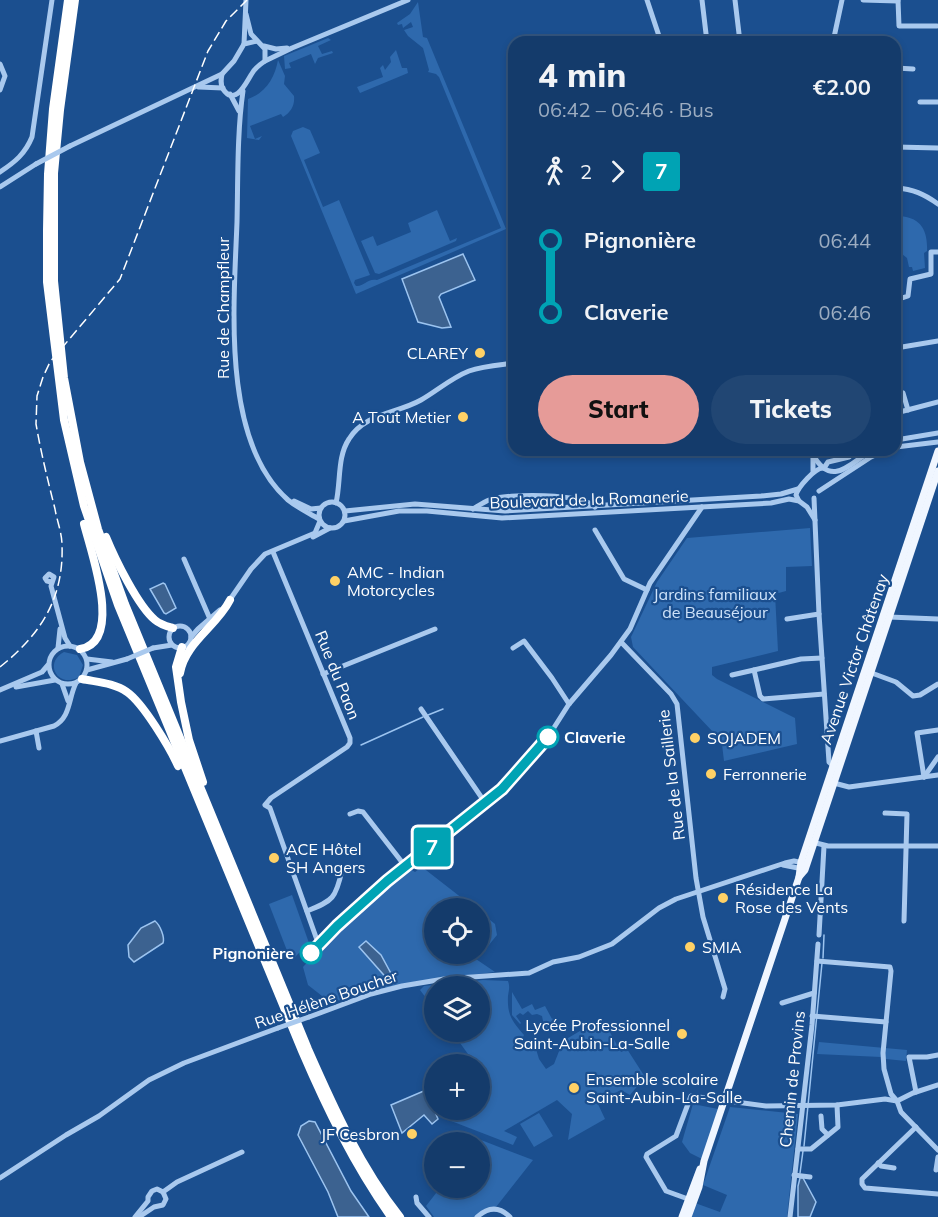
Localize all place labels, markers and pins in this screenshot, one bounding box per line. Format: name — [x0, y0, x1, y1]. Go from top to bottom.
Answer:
place label: CLAREY — [407, 343, 468, 363]
marker: CLAREY — [473, 346, 487, 360]
place label: A Tout Metier — [352, 407, 451, 427]
marker: A Tout Metier — [456, 410, 470, 424]
place label: AMC - Indian Motorcycles — [347, 562, 445, 600]
marker: AMC - Indian Motorcycles — [328, 574, 342, 588]
marker: Claverie — [537, 726, 559, 748]
place label: Claverie — [564, 727, 626, 747]
place label: SOJADEM — [707, 728, 781, 748]
marker: SOJADEM — [688, 731, 702, 745]
place label: Ferronnerie — [723, 764, 807, 784]
marker: Ferronnerie — [704, 767, 718, 781]
place label: ACE Hôtel SH Angers — [286, 839, 366, 877]
marker: ACE Hôtel SH Angers — [267, 851, 281, 865]
place label: Résidence La Rose des Vents — [735, 879, 848, 917]
marker: Résidence La Rose des Vents — [716, 891, 730, 905]
place label: SMIA — [702, 937, 742, 957]
marker: SMIA — [683, 940, 697, 954]
marker: Pignonière — [300, 942, 322, 964]
place label: Pignonière — [213, 943, 294, 963]
place label: Lycée Professionnel Saint-Aubin-La-Salle — [514, 1015, 670, 1053]
marker: Lycée Professionnel Saint-Aubin-La-Salle — [675, 1027, 689, 1041]
place label: Ensemble scolaire Saint-Aubin-La-Salle — [586, 1069, 742, 1107]
marker: Ensemble scolaire Saint-Aubin-La-Salle — [567, 1081, 581, 1095]
place label: JF Cesbron — [321, 1124, 400, 1144]
marker: JF Cesbron — [405, 1127, 419, 1141]

